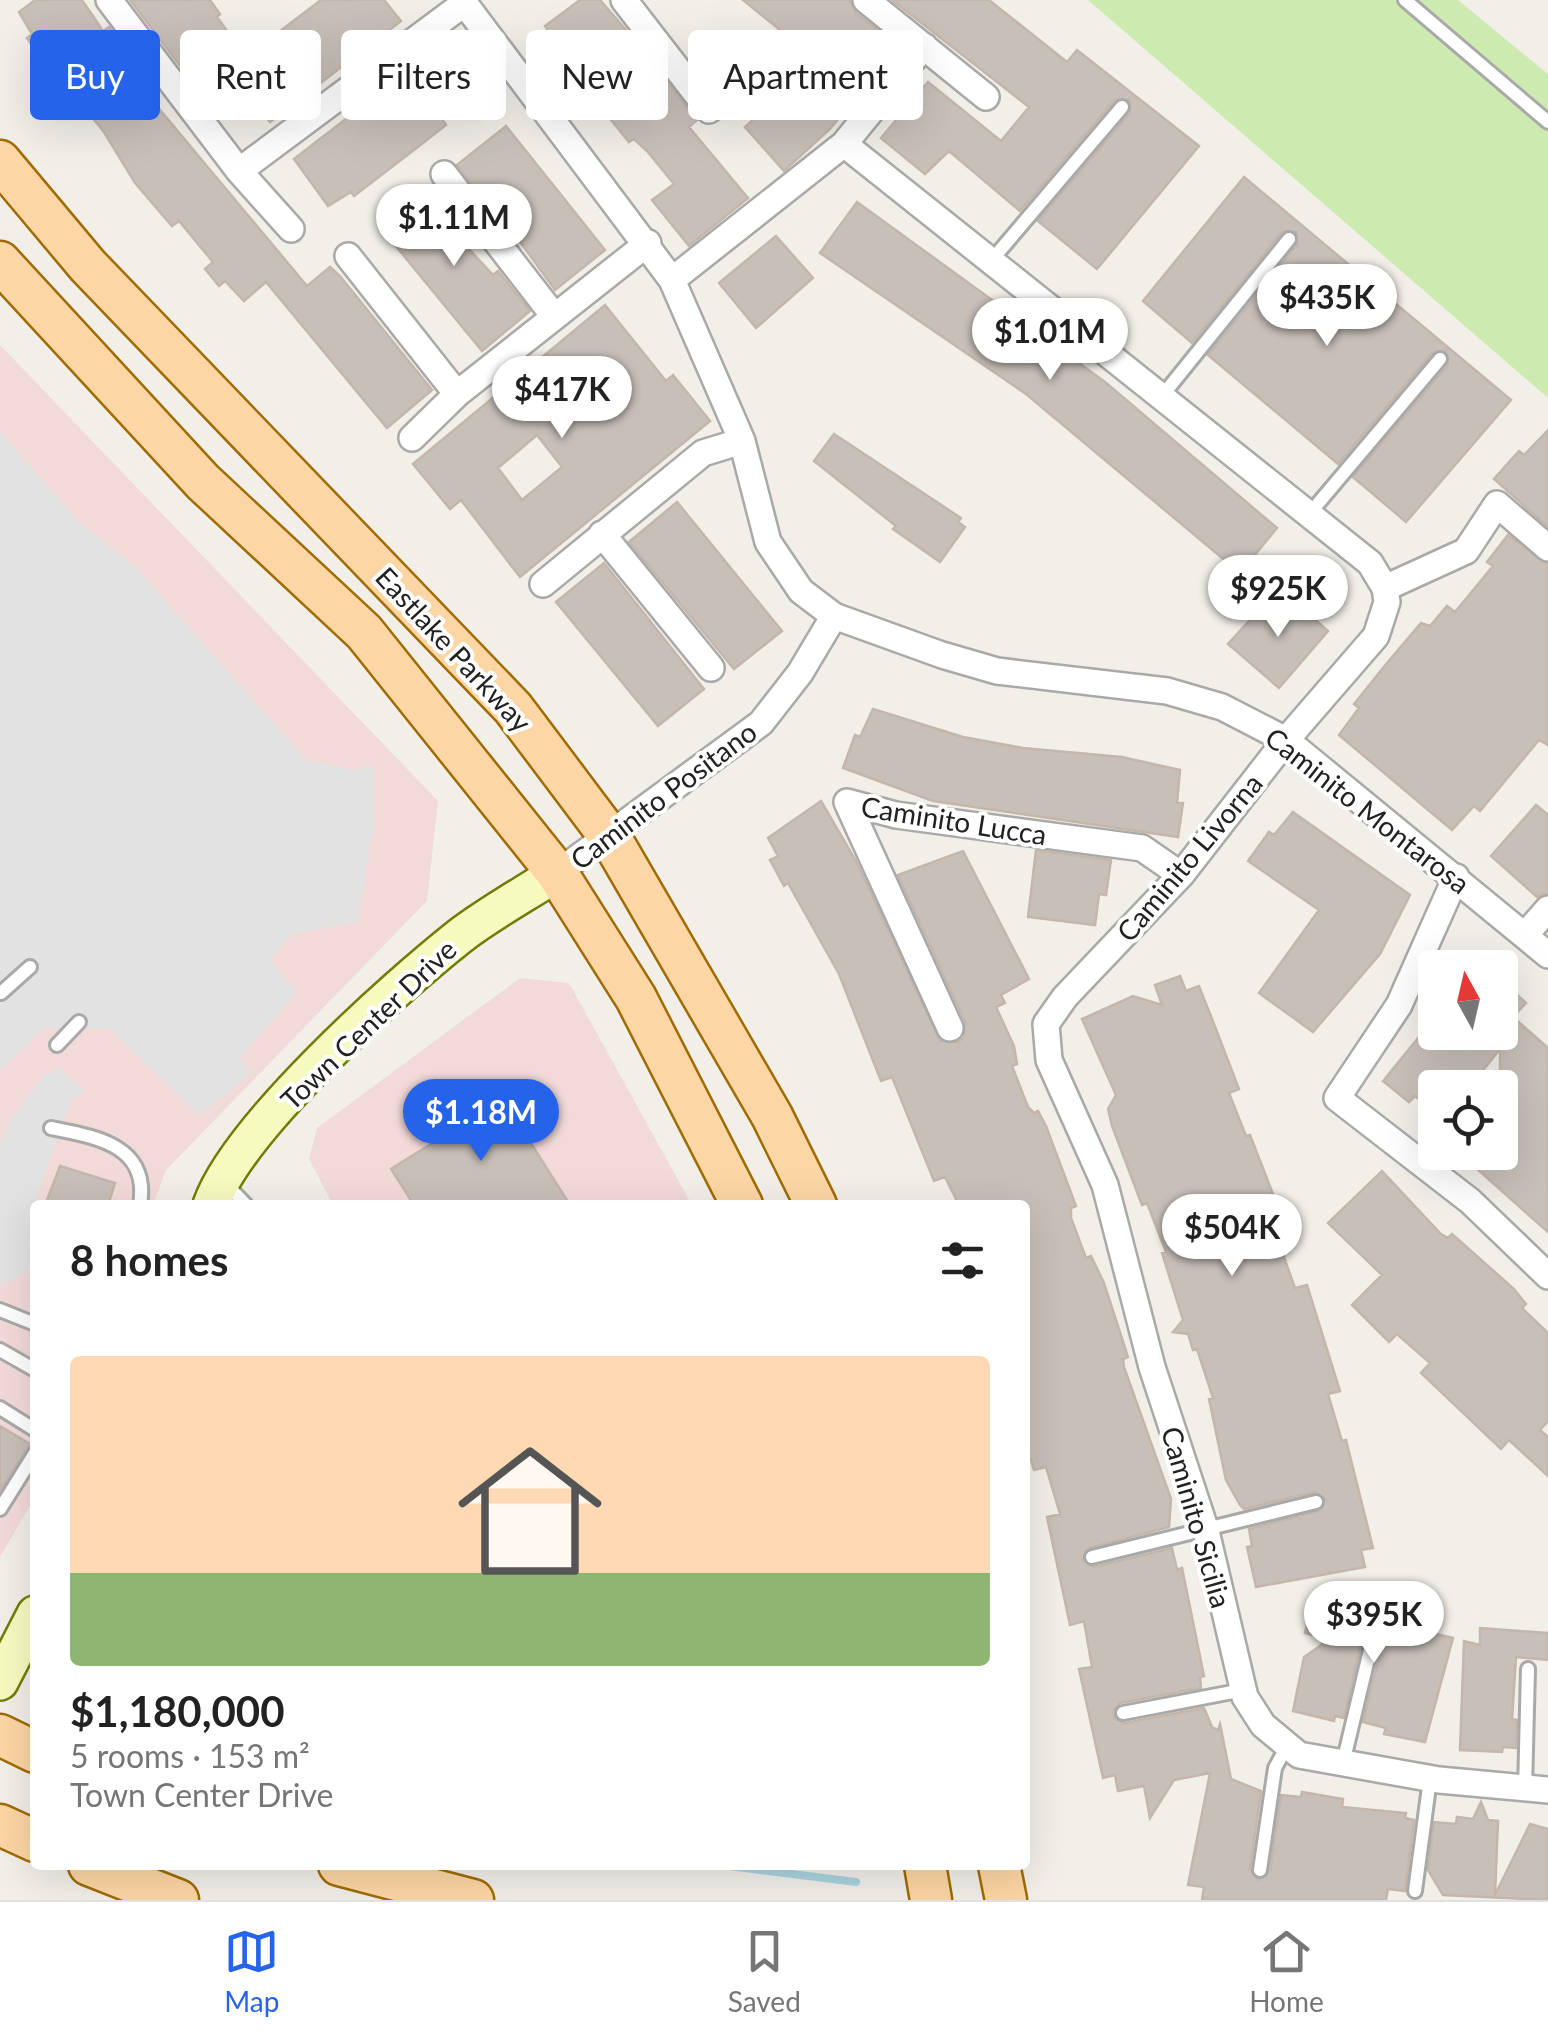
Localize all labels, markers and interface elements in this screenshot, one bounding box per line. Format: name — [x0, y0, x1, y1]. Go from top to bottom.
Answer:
chip: Buy — [30, 30, 160, 120]
chip: Rent — [180, 30, 321, 120]
chip: Filters — [341, 30, 506, 120]
chip: New — [526, 30, 668, 120]
chip: Apartment — [688, 30, 923, 120]
pin: $1.11M — [373, 184, 535, 269]
text: $1.11M — [398, 197, 510, 236]
pin: $435K — [1257, 264, 1397, 349]
text: $435K — [1279, 277, 1375, 316]
pin: $1.01M — [969, 298, 1131, 383]
text: $1.01M — [994, 311, 1106, 350]
pin: $417K — [492, 356, 632, 441]
text: $417K — [514, 369, 610, 408]
pin: $925K — [1208, 555, 1348, 640]
street label: Eastlake Parkway — [369, 560, 539, 739]
text: $925K — [1230, 568, 1326, 607]
street label: Caminito Positano — [563, 714, 763, 876]
street label: Caminito Montarosa — [1259, 720, 1477, 900]
street label: Caminito Livorna — [1109, 766, 1269, 948]
street label: Caminito Lucca — [859, 789, 1049, 851]
street label: Town Center Drive — [273, 932, 463, 1116]
north arrow — [1418, 950, 1518, 1050]
map controls — [1418, 950, 1518, 1170]
button: locate — [1418, 1070, 1518, 1170]
pin: $1.18M — [400, 1079, 562, 1164]
text: $1.18M — [425, 1092, 537, 1131]
pin: $504K — [1162, 1194, 1302, 1279]
text: $504K — [1184, 1207, 1280, 1246]
icon: filters — [935, 1233, 990, 1288]
text: 8 homes — [70, 1235, 228, 1285]
icon: home — [440, 1421, 620, 1601]
street label: Caminito Sicilia — [1155, 1423, 1239, 1611]
pin: $395K — [1304, 1581, 1444, 1666]
text: $395K — [1326, 1594, 1422, 1633]
text: $1,180,000 — [70, 1686, 285, 1736]
text: 5 rooms · 153 m² — [70, 1736, 310, 1775]
text: Town Center Drive — [70, 1775, 333, 1814]
tab: Map — [224, 1924, 279, 2018]
tab: Saved — [728, 1924, 801, 2018]
tab: Home — [1249, 1924, 1324, 2018]

